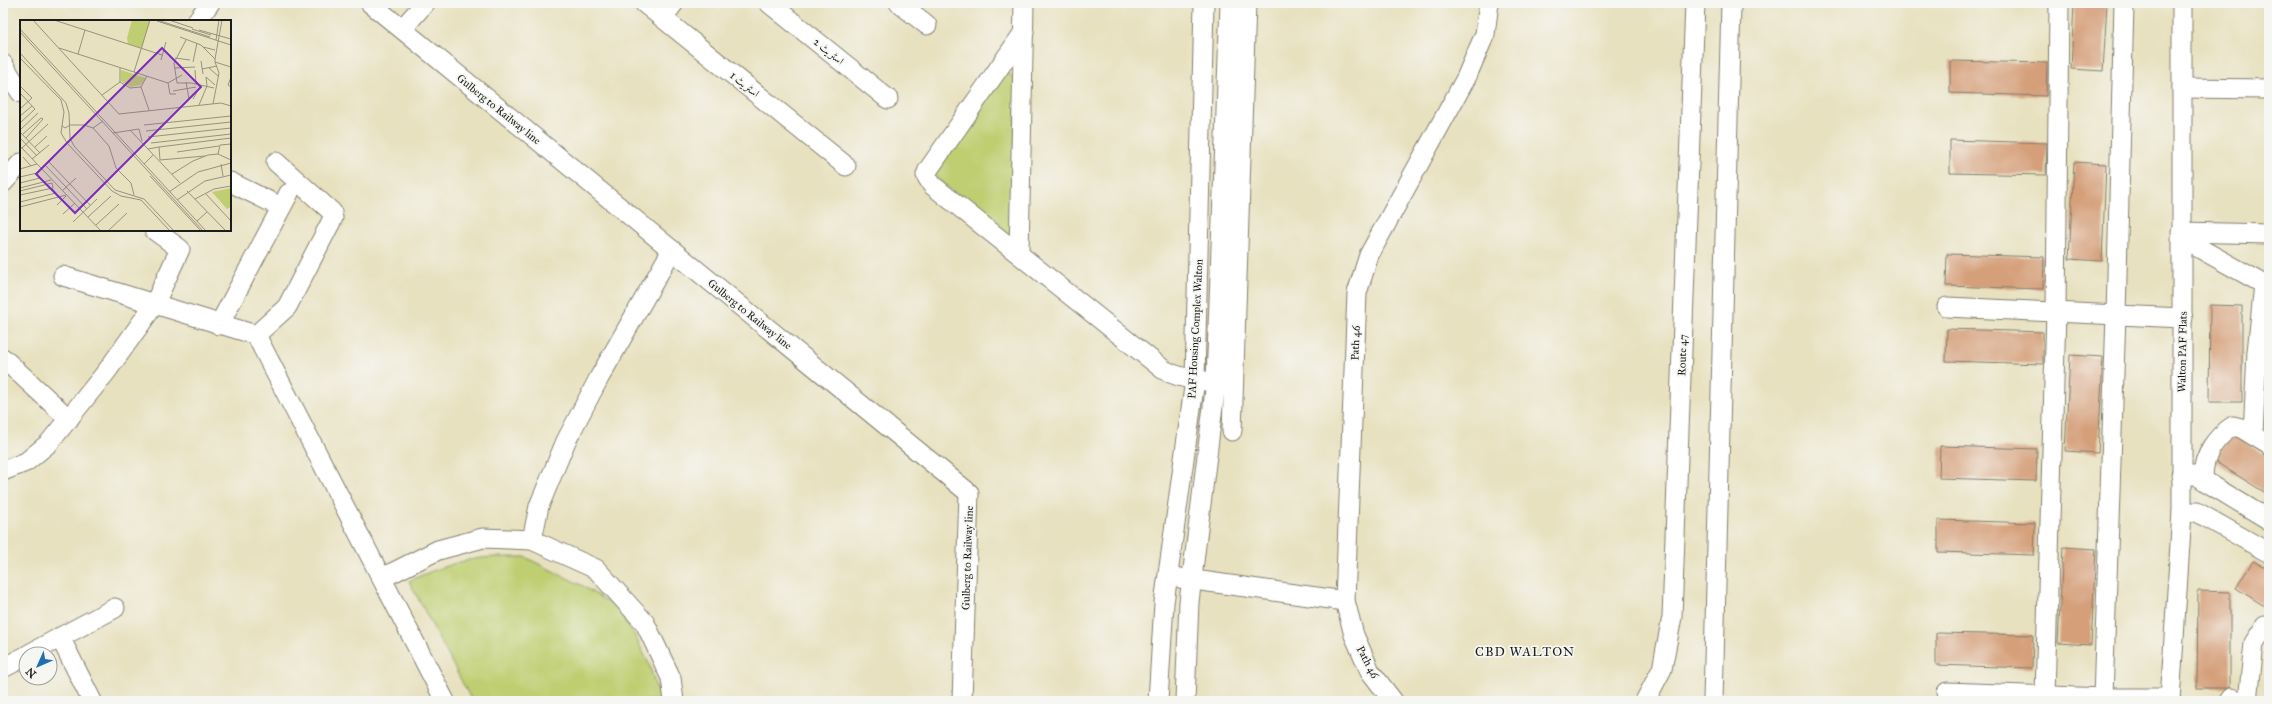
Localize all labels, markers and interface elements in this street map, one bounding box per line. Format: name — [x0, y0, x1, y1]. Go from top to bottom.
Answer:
inset map — [20, 20, 231, 231]
street label: اسٹریٹ 2 — [811, 35, 846, 67]
street label: اسٹریٹ 1 — [727, 69, 762, 100]
street label: Gulberg to Railway line — [454, 72, 544, 148]
street label: PAF Housing Complex Walton — [1185, 259, 1206, 399]
street label: Gulberg to Railway line — [705, 277, 795, 353]
street label: Walton PAF Flats — [2175, 311, 2190, 393]
street label: Path 46 — [1348, 325, 1363, 361]
street label: Route 47 — [1675, 334, 1690, 376]
street label: Gulberg to Railway line — [959, 505, 976, 610]
street label: Path 46 — [1354, 644, 1382, 681]
district label: CBD WALTON — [1475, 644, 1575, 660]
north arrow — [18, 646, 58, 686]
text: N — [23, 664, 39, 681]

